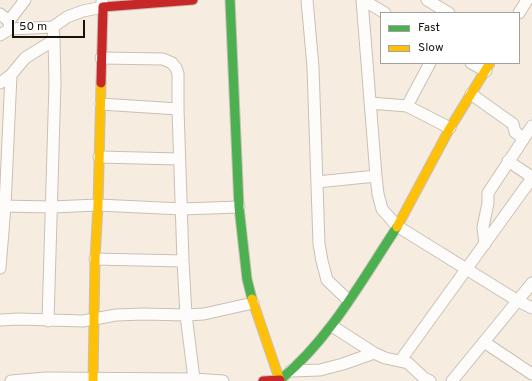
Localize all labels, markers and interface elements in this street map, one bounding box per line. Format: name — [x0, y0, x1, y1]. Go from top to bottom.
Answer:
scale bar — [14, 12, 87, 38]
legend — [380, 12, 520, 64]
text: 50 m — [19, 19, 47, 35]
text: Fast — [418, 20, 440, 36]
text: Slow — [418, 40, 444, 56]

